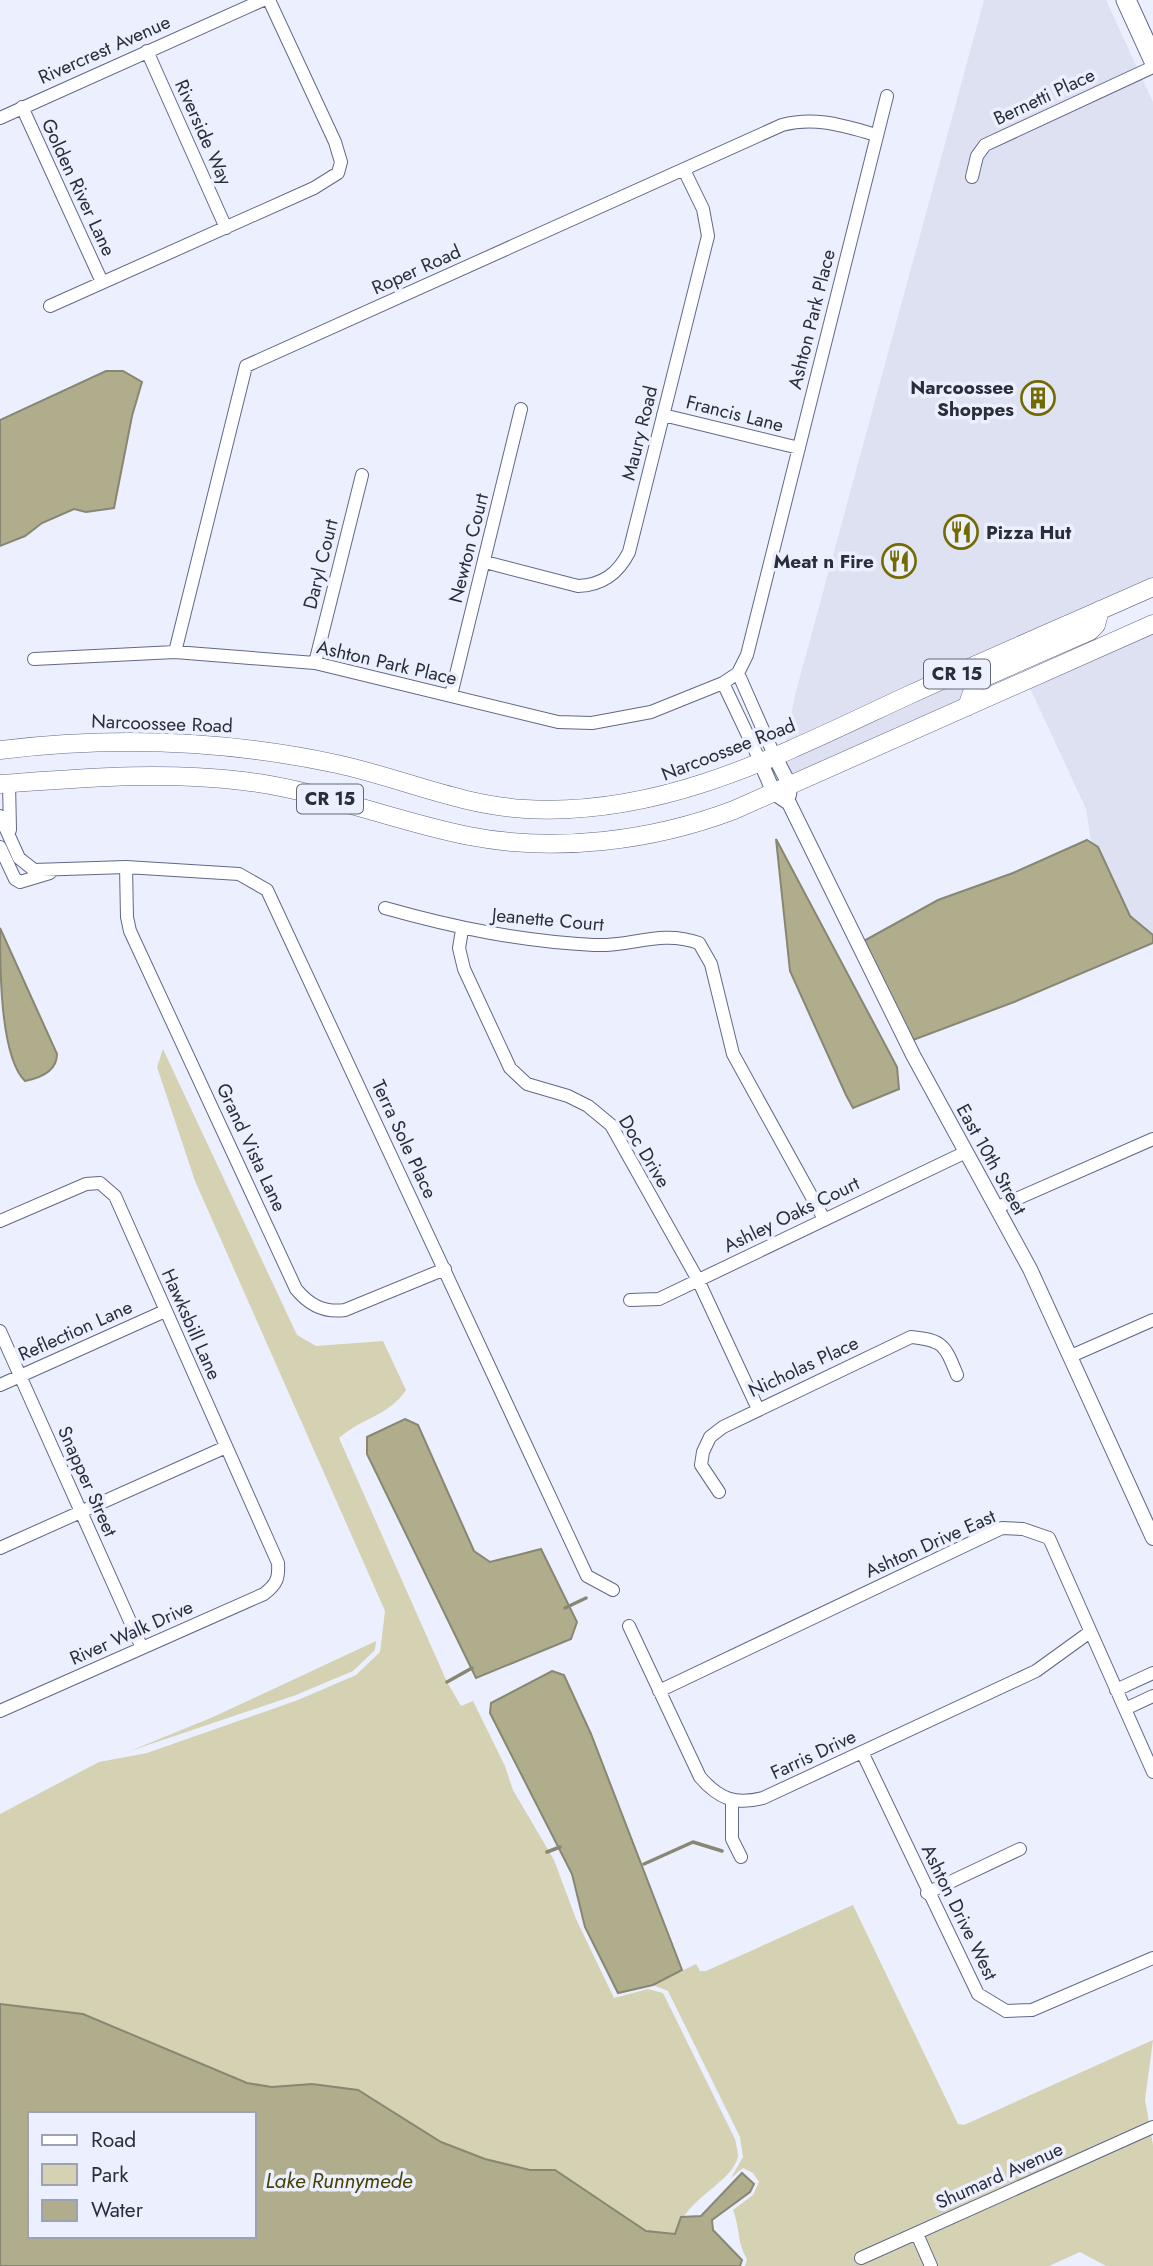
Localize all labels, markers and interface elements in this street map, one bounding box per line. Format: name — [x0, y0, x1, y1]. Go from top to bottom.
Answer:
street label: Rivercrest Avenue — [34, 8, 175, 91]
street label: Bernetti Place — [989, 61, 1100, 132]
street label: Riverside Way — [168, 75, 239, 190]
street label: Golden River Lane — [35, 114, 122, 261]
street label: Roper Road — [367, 238, 465, 301]
street label: Ashton Park Place — [781, 246, 842, 392]
place label: Narcoossee Shoppes — [910, 374, 1014, 423]
building icon: Narcoossee Shoppes — [1019, 379, 1057, 417]
street label: Maury Road — [615, 383, 664, 483]
street label: Francis Lane — [683, 388, 787, 439]
street label: Newton Court — [442, 490, 495, 606]
restaurant icon: Pizza Hut — [942, 513, 980, 551]
street label: Daryl Court — [296, 516, 345, 612]
place label: Pizza Hut — [986, 519, 1071, 546]
restaurant icon: Meat n Fire — [880, 542, 918, 580]
place label: Meat n Fire — [773, 548, 874, 575]
street label: Ashton Park Place — [314, 633, 460, 692]
road number: CR 15 — [924, 660, 990, 688]
street label: Narcoossee Road — [91, 708, 233, 739]
street label: Narcoossee Road — [657, 712, 799, 787]
road number: CR 15 — [297, 784, 363, 814]
street label: Jeanette Court — [488, 901, 605, 938]
street label: Terra Sole Place — [365, 1075, 444, 1203]
street label: Grand Vista Lane — [210, 1079, 293, 1216]
street label: East 10th Street — [950, 1099, 1033, 1220]
street label: Doc Drive — [612, 1110, 677, 1193]
street label: Ashley Oaks Court — [719, 1170, 864, 1259]
street label: Hawksbill Lane — [155, 1264, 228, 1384]
street label: Reflection Lane — [14, 1293, 137, 1368]
street label: Nicholas Place — [744, 1329, 863, 1404]
street label: Snapper Street — [51, 1422, 124, 1541]
street label: Ashton Drive East — [861, 1502, 1000, 1584]
street label: River Walk Drive — [65, 1593, 197, 1672]
street label: Farris Drive — [766, 1723, 861, 1786]
street label: Ashton Drive West — [915, 1840, 1004, 1985]
legend — [28, 2112, 256, 2238]
text: Road — [91, 2125, 136, 2155]
street label: Shumard Avenue — [931, 2135, 1067, 2216]
text: Park — [91, 2160, 129, 2190]
water label: Lake Runnymede — [265, 2166, 413, 2196]
text: Water — [91, 2195, 144, 2225]

